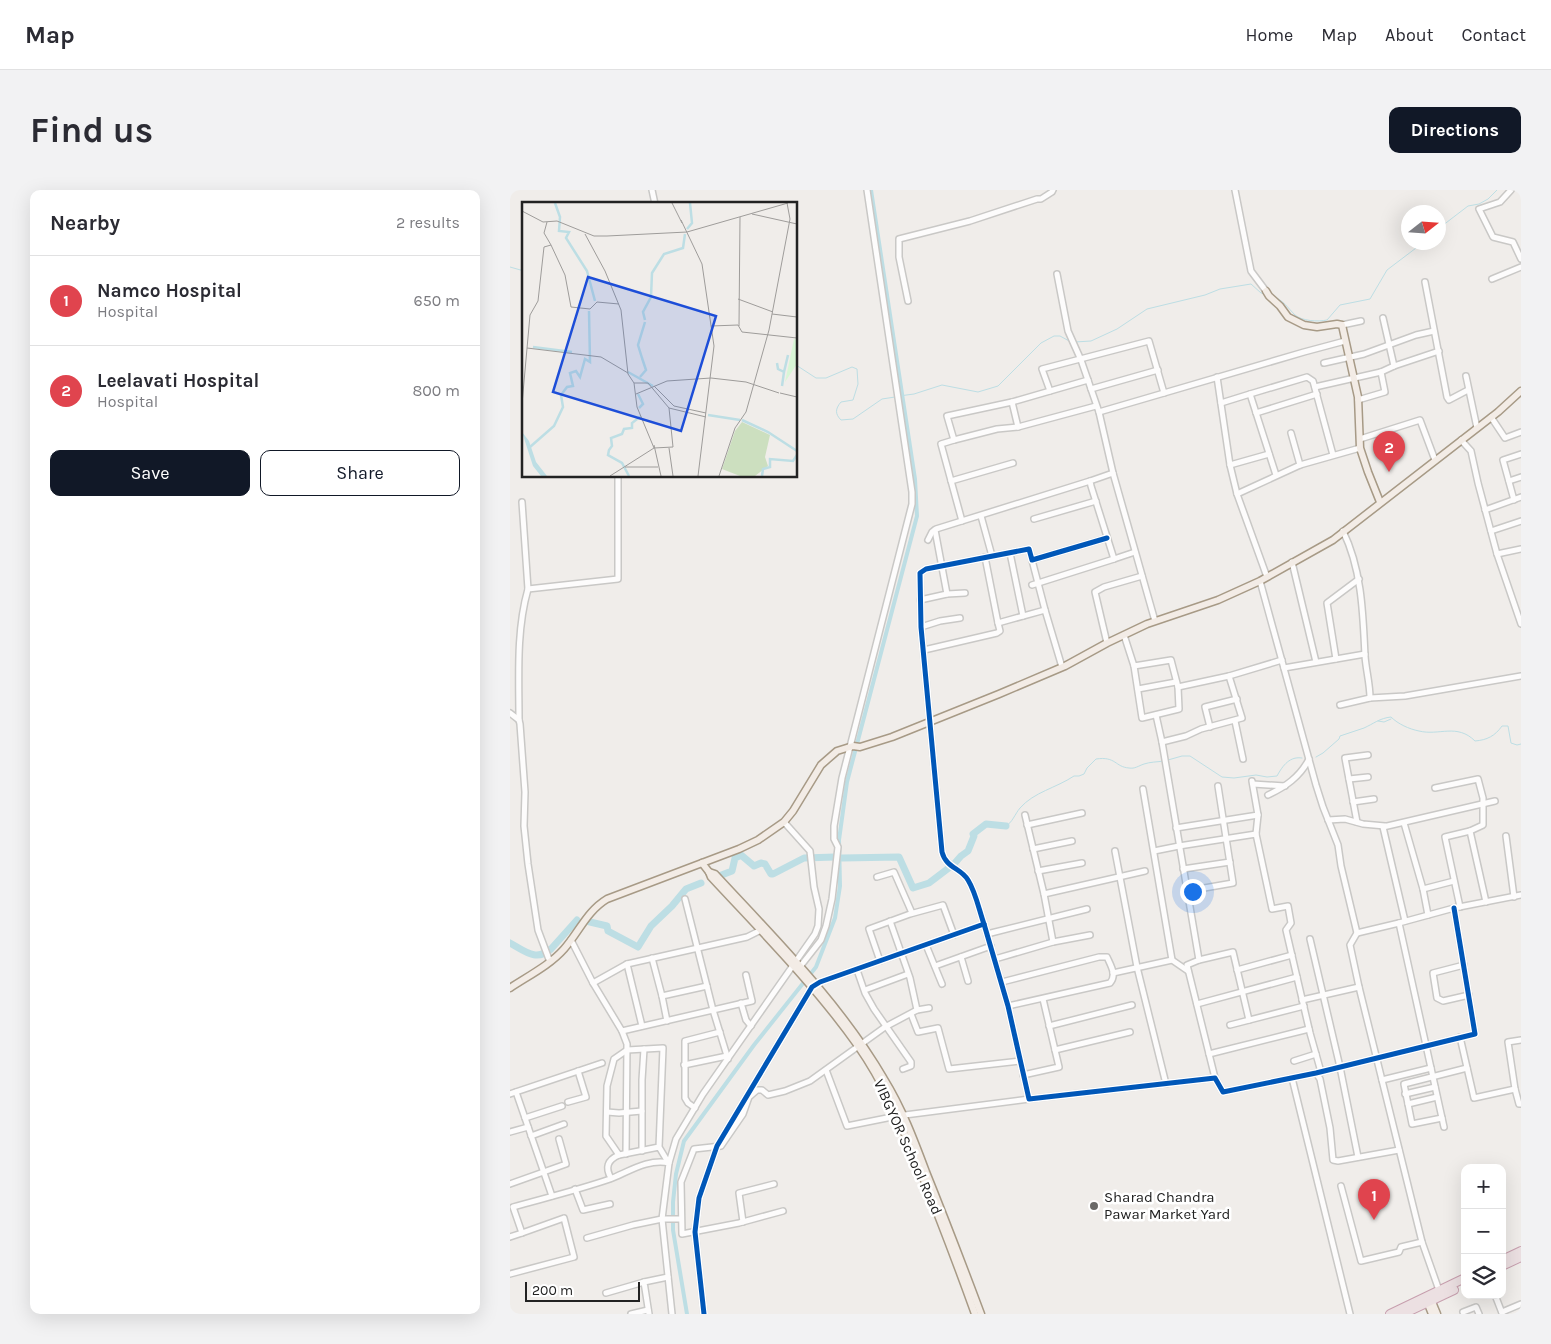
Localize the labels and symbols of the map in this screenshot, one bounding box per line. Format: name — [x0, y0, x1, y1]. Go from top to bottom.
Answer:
inset map — [522, 202, 798, 478]
north arrow — [1401, 205, 1446, 250]
pin: 2 — [1373, 431, 1405, 472]
your location — [1180, 879, 1206, 905]
street label: VIBGYOR School Road — [870, 1076, 946, 1218]
pin: 1 — [1358, 1179, 1390, 1220]
place label: Sharad Chandra Pawar Market Yard — [1104, 1188, 1230, 1223]
marker: Sharad Chandra Pawar Market Yard — [1088, 1200, 1100, 1212]
scale bar — [525, 1279, 640, 1302]

